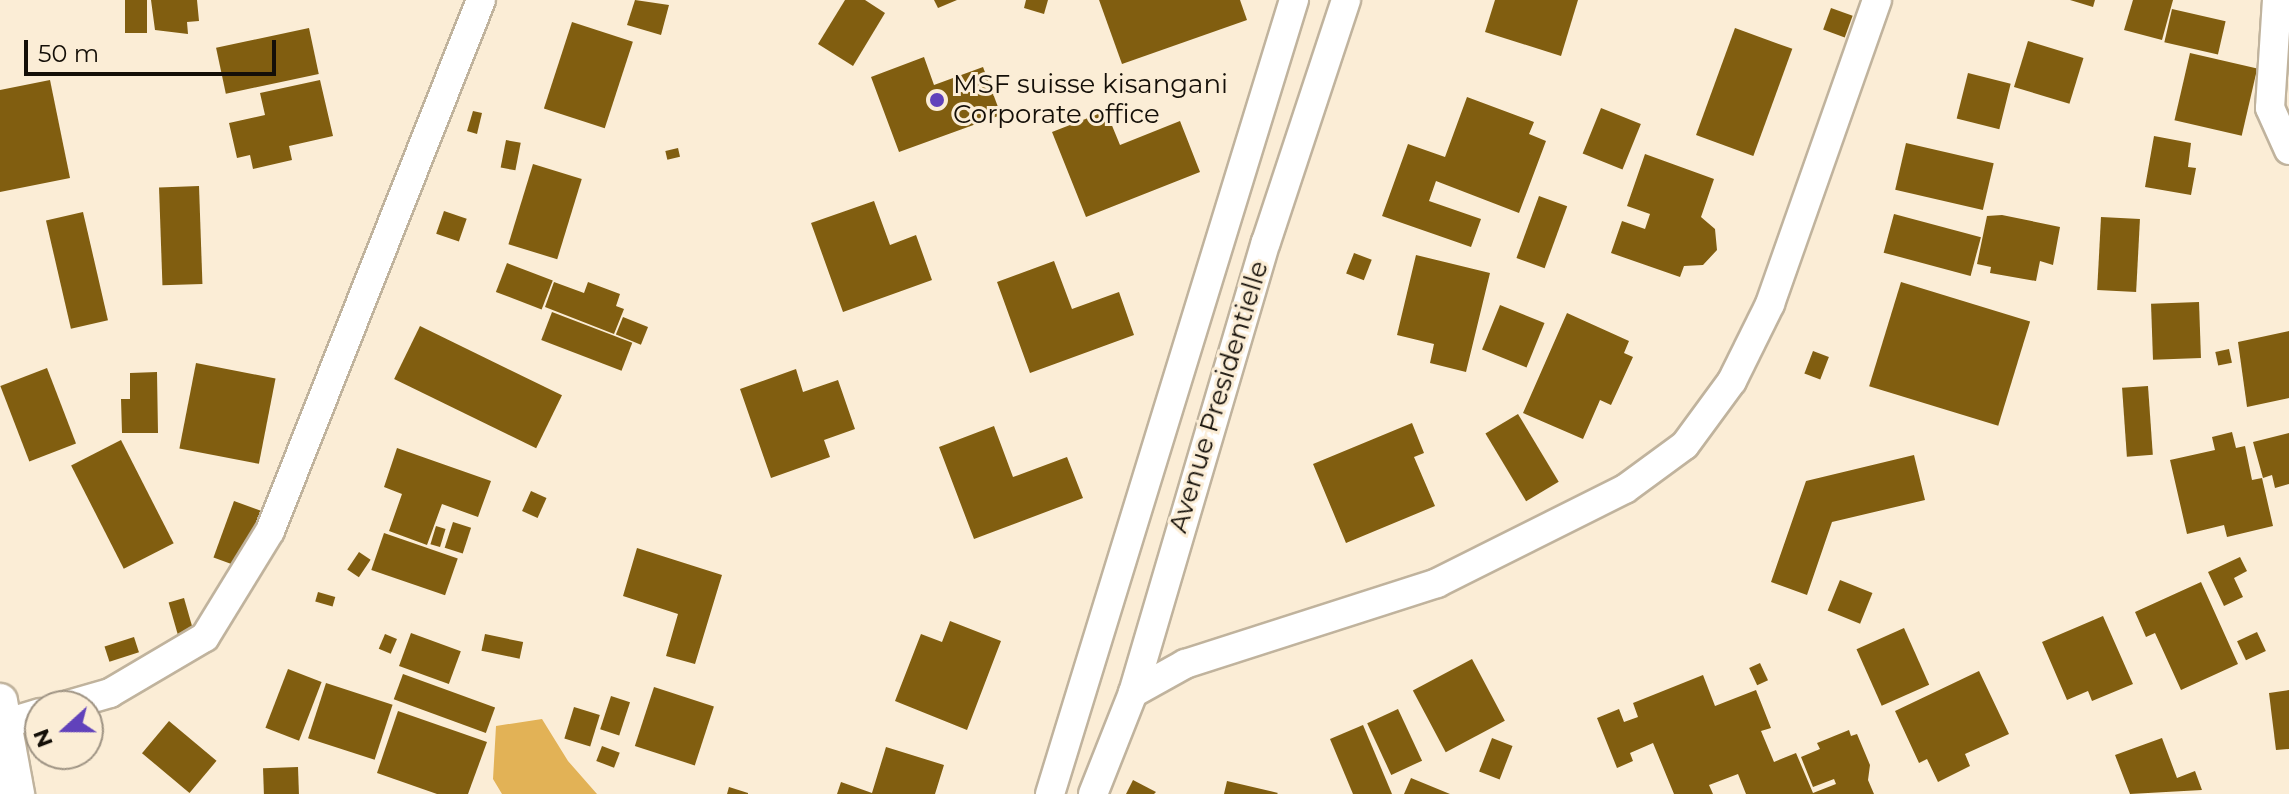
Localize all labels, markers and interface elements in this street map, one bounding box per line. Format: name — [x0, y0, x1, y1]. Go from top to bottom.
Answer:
scale bar — [28, 24, 280, 74]
text: 50 m — [38, 39, 99, 68]
place label: MSF suisse kisangani Corporate office — [953, 69, 1228, 130]
marker: MSF suisse kisangani Corporate office — [928, 91, 946, 109]
street label: Avenue Presidentielle — [1163, 257, 1275, 537]
north arrow — [24, 690, 104, 770]
text: N — [27, 725, 59, 751]

